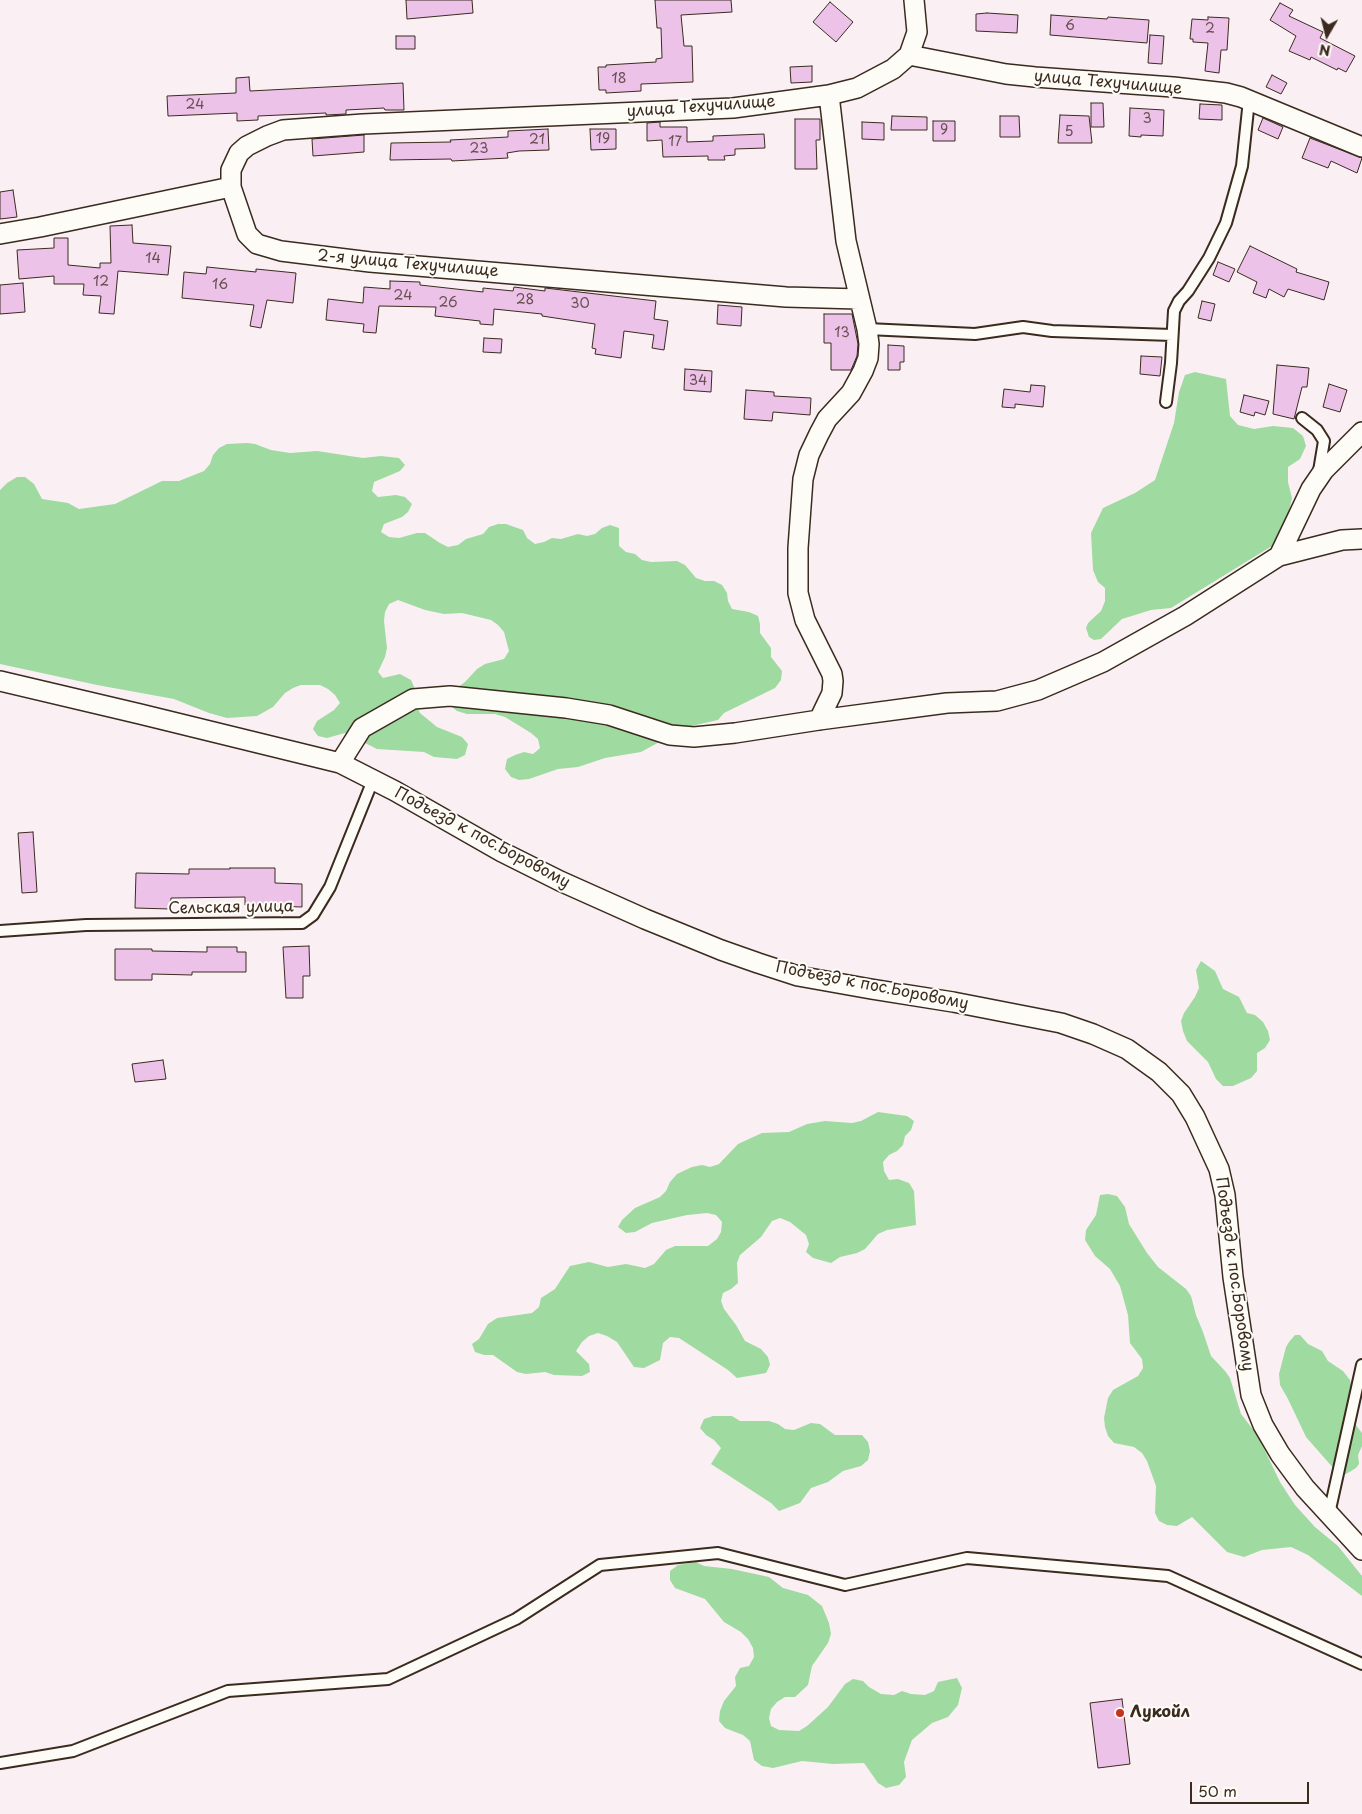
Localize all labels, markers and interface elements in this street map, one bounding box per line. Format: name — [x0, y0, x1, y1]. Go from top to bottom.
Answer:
north arrow — [1302, 10, 1352, 60]
house number: 6 — [1065, 18, 1075, 34]
house number: 2 — [1205, 21, 1215, 37]
text: N — [1318, 39, 1332, 62]
street label: улица Техучилище — [1033, 67, 1183, 99]
house number: 18 — [611, 71, 627, 87]
street label: улица Техучилище — [626, 92, 776, 122]
house number: 24 — [186, 97, 204, 113]
house number: 3 — [1142, 111, 1152, 127]
house number: 9 — [940, 122, 948, 138]
house number: 5 — [1064, 124, 1074, 140]
house number: 19 — [596, 131, 610, 147]
house number: 21 — [529, 132, 545, 148]
house number: 17 — [668, 134, 682, 150]
house number: 23 — [470, 141, 488, 157]
street label: 2-я улица Техучилище — [317, 247, 499, 281]
house number: 14 — [145, 251, 161, 267]
house number: 12 — [93, 274, 109, 290]
house number: 16 — [212, 277, 228, 293]
house number: 24 — [394, 288, 412, 304]
house number: 28 — [516, 292, 534, 308]
house number: 26 — [438, 295, 458, 311]
house number: 30 — [570, 296, 590, 312]
house number: 13 — [834, 325, 850, 341]
house number: 34 — [689, 373, 707, 389]
street label: Подъезд к пос.Боровому — [391, 784, 573, 892]
street label: Сельская улица — [168, 897, 294, 919]
street label: Подъезд к пос.Боровому — [774, 958, 970, 1014]
street label: Подъезд к пос.Боровому — [1211, 1176, 1257, 1372]
place label: Лукойл — [1130, 1703, 1190, 1723]
marker: Лукойл — [1114, 1707, 1126, 1719]
scale bar — [1192, 1772, 1311, 1804]
text: 50 m — [1198, 1779, 1237, 1802]

